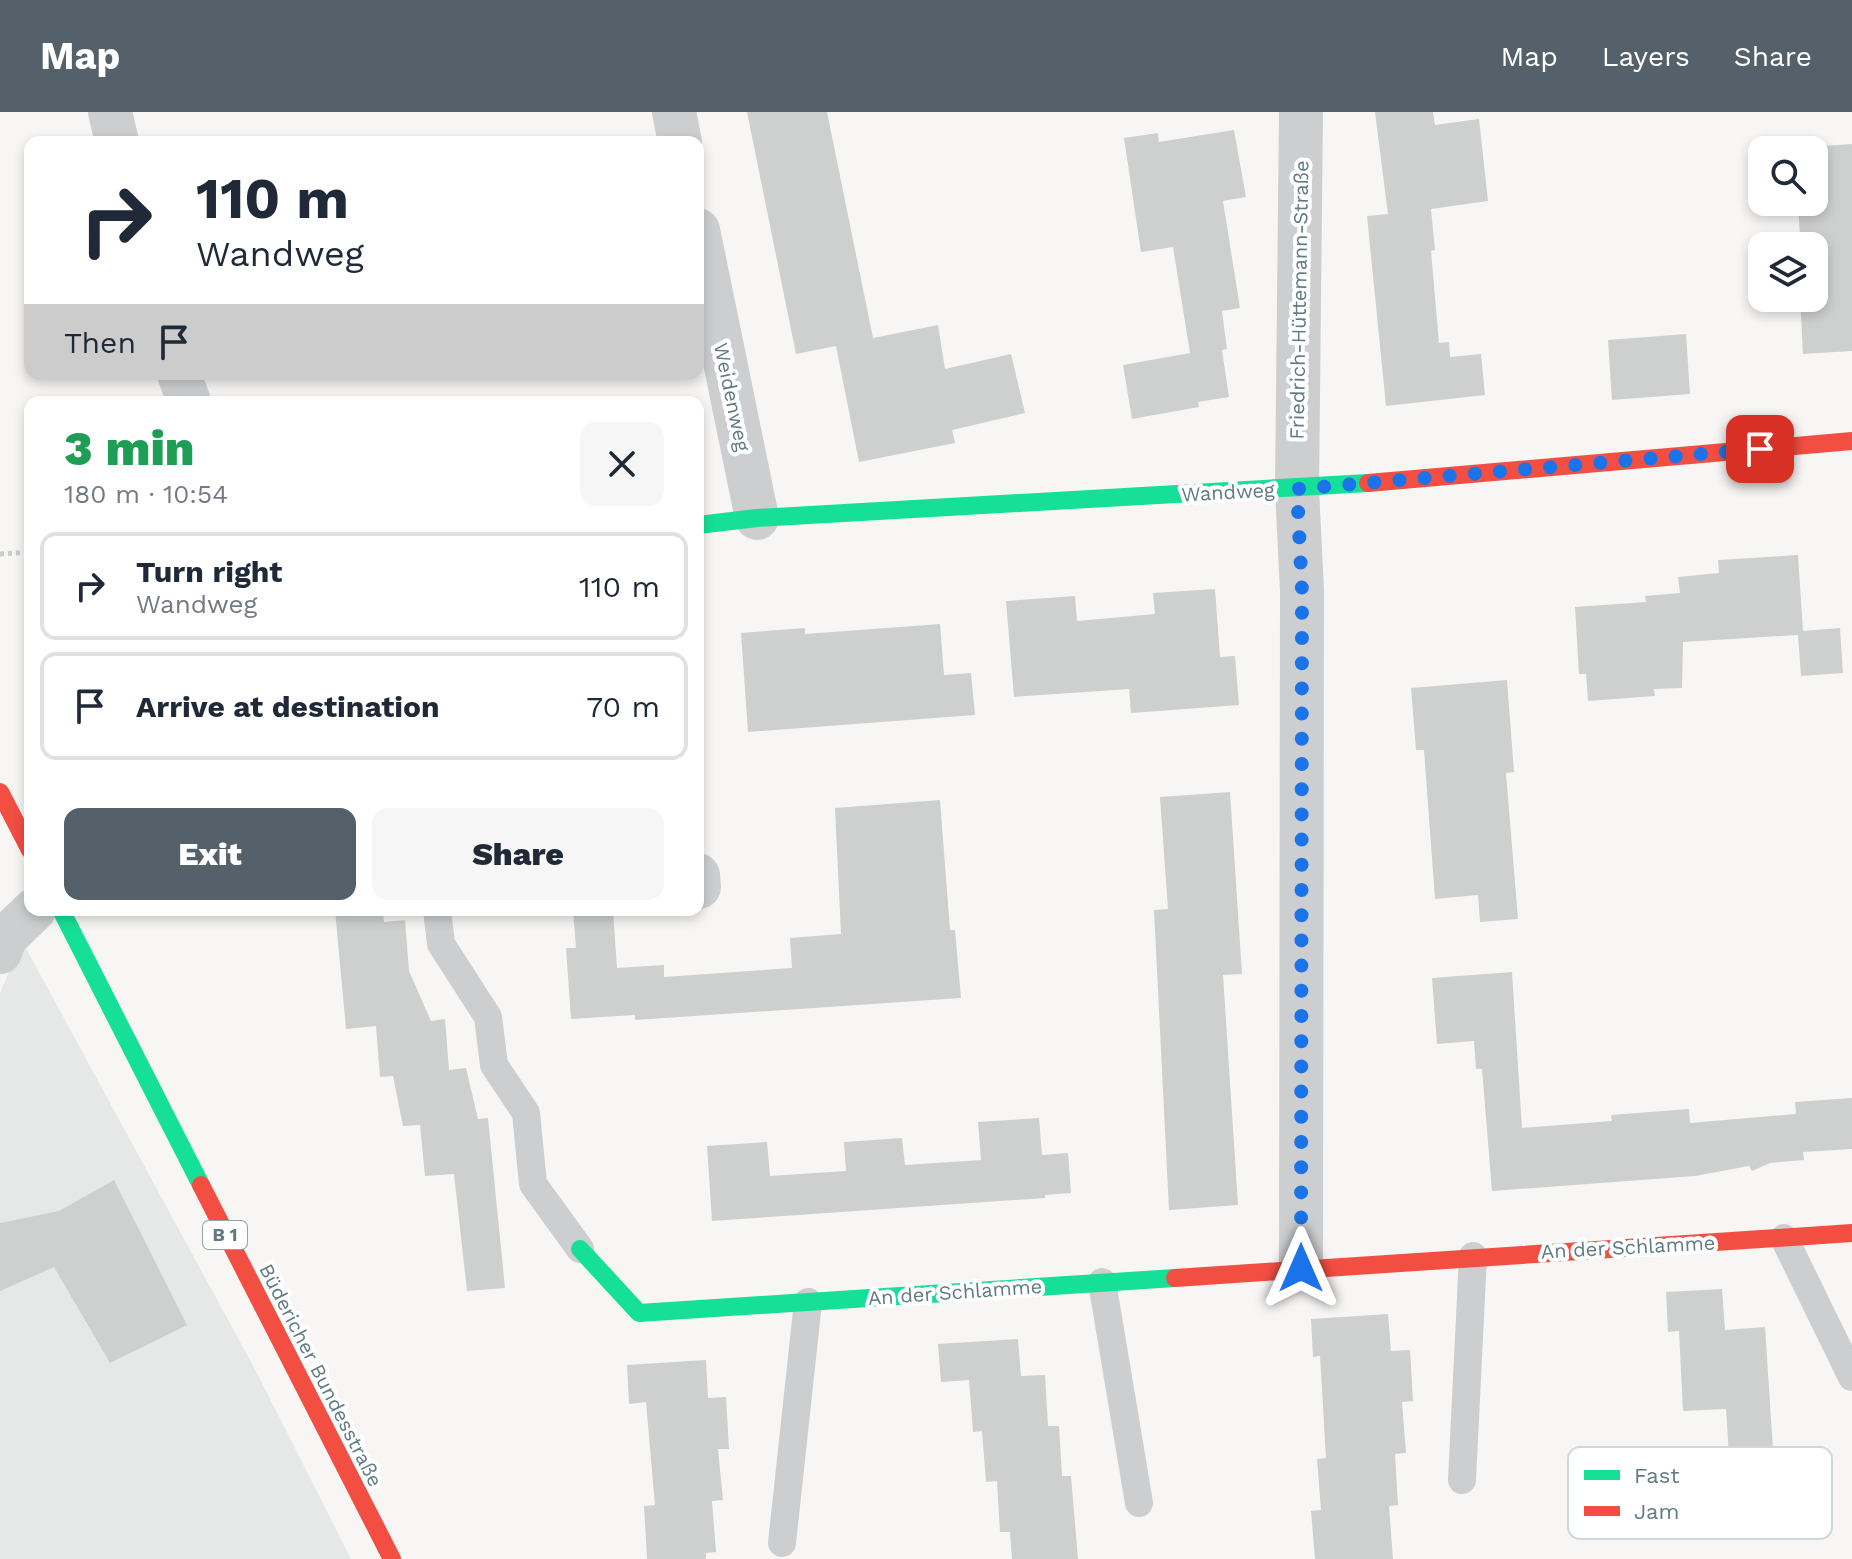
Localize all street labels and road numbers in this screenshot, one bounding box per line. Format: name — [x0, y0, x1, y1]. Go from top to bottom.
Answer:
street label: Friedrich-Hüttemann-Straße — [1285, 160, 1313, 440]
street label: Weidenweg — [709, 341, 755, 454]
street label: Wandweg — [1181, 478, 1276, 506]
road number: B 1 — [203, 1221, 247, 1249]
street label: An der Schlamme — [1540, 1230, 1716, 1264]
street label: Büdericher Bundesstraße — [254, 1260, 388, 1490]
street label: An der Schlamme — [867, 1274, 1043, 1310]

